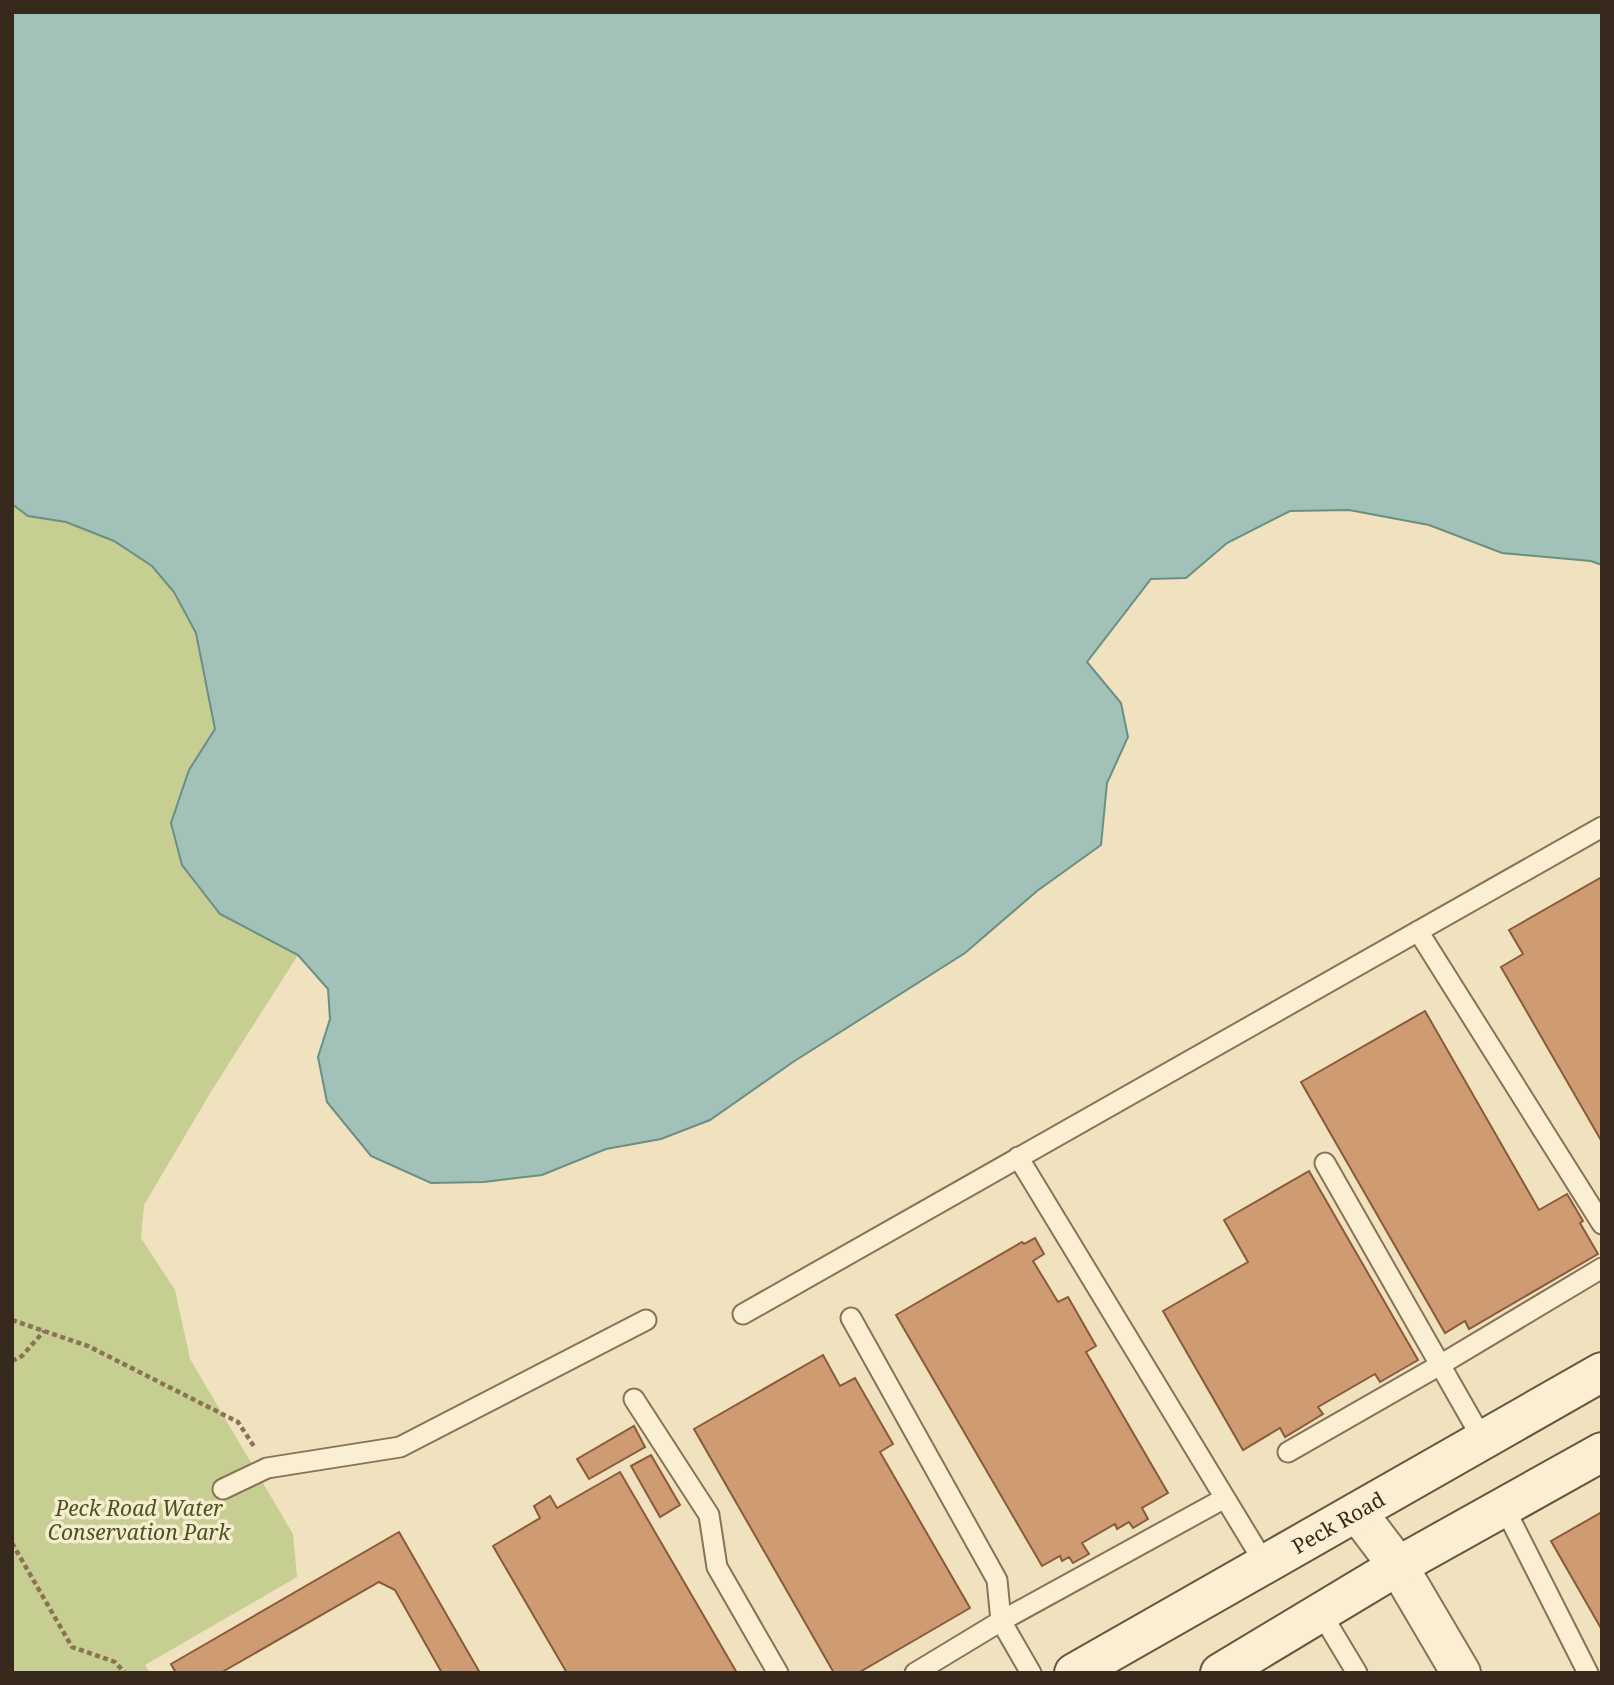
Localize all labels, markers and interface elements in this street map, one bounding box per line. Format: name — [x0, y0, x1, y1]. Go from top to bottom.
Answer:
street label: Peck Road — [1287, 1485, 1390, 1560]
park label: Peck Road Water Conservation Park — [48, 1494, 231, 1546]

